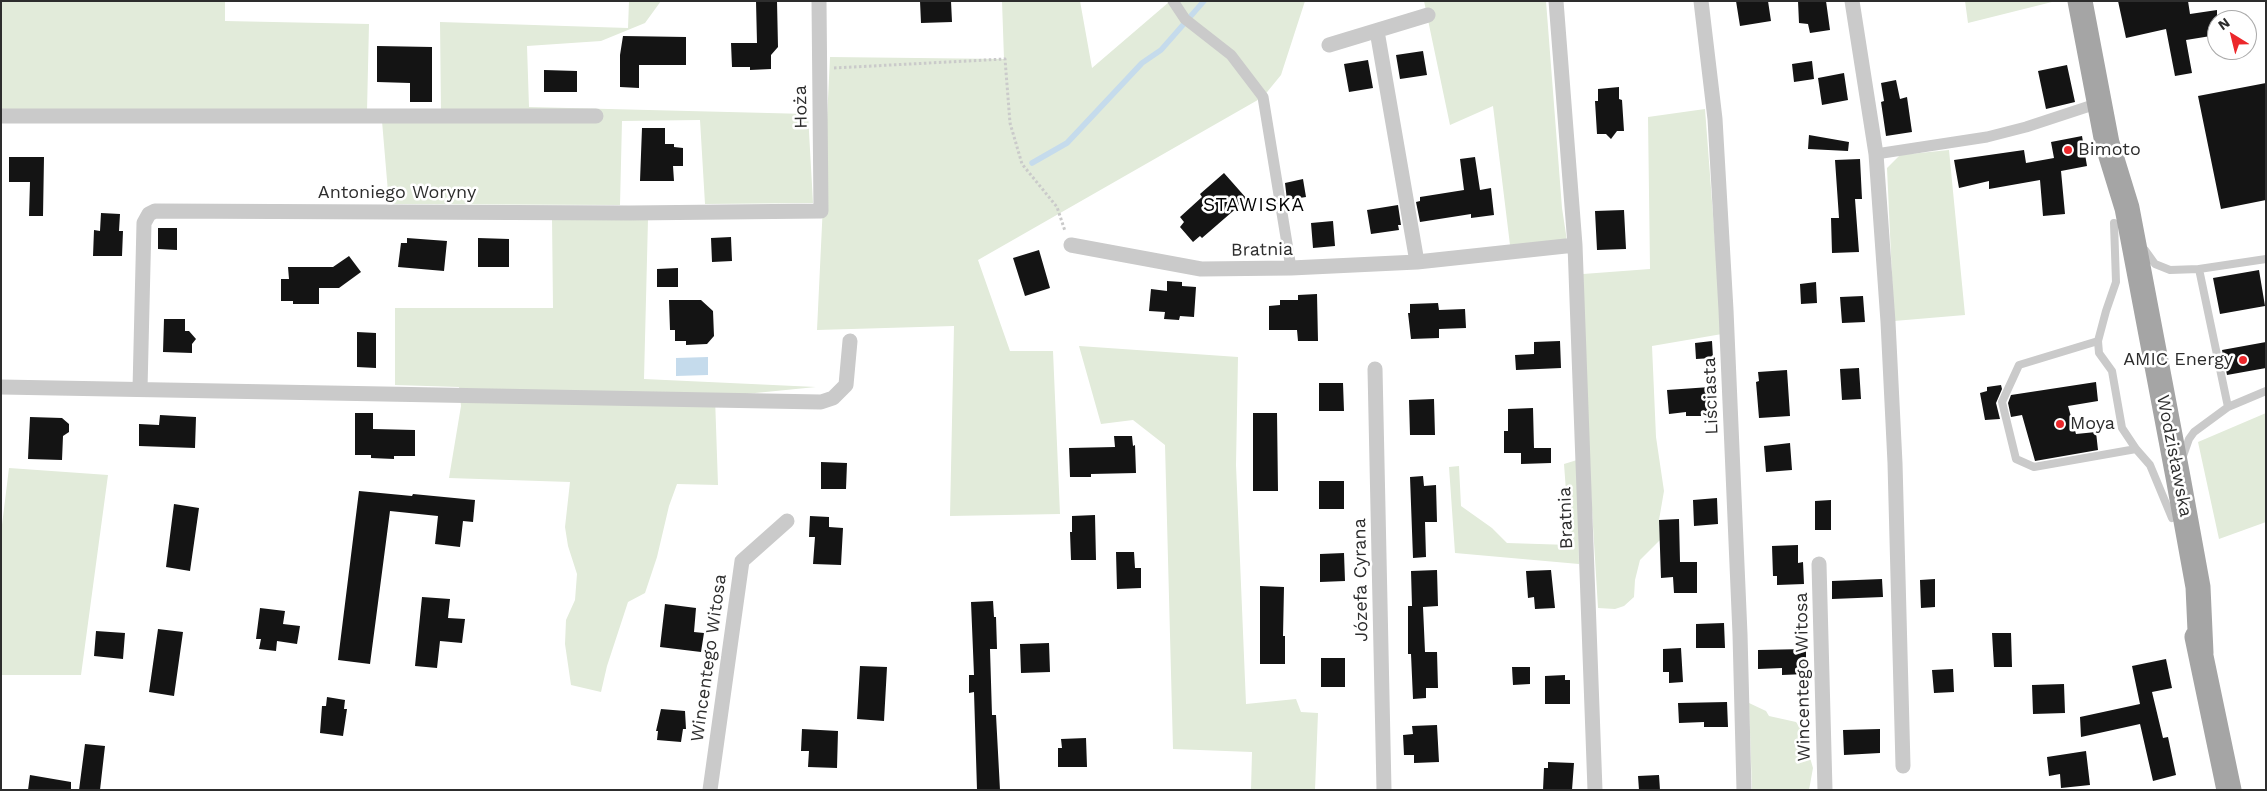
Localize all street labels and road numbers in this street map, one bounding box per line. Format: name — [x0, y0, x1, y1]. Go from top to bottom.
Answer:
street label: Hoża — [790, 85, 812, 129]
street label: Antoniego Woryny — [318, 182, 476, 204]
street label: Bratnia — [1231, 239, 1293, 261]
street label: Liściasta — [1699, 357, 1723, 435]
street label: Wodzisławska — [2152, 393, 2196, 519]
street label: Bratnia — [1554, 486, 1578, 550]
street label: Józefa Cyrana — [1349, 518, 1373, 642]
street label: Wincentego Witosa — [687, 573, 731, 743]
street label: Wincentego Witosa — [1791, 592, 1815, 762]

